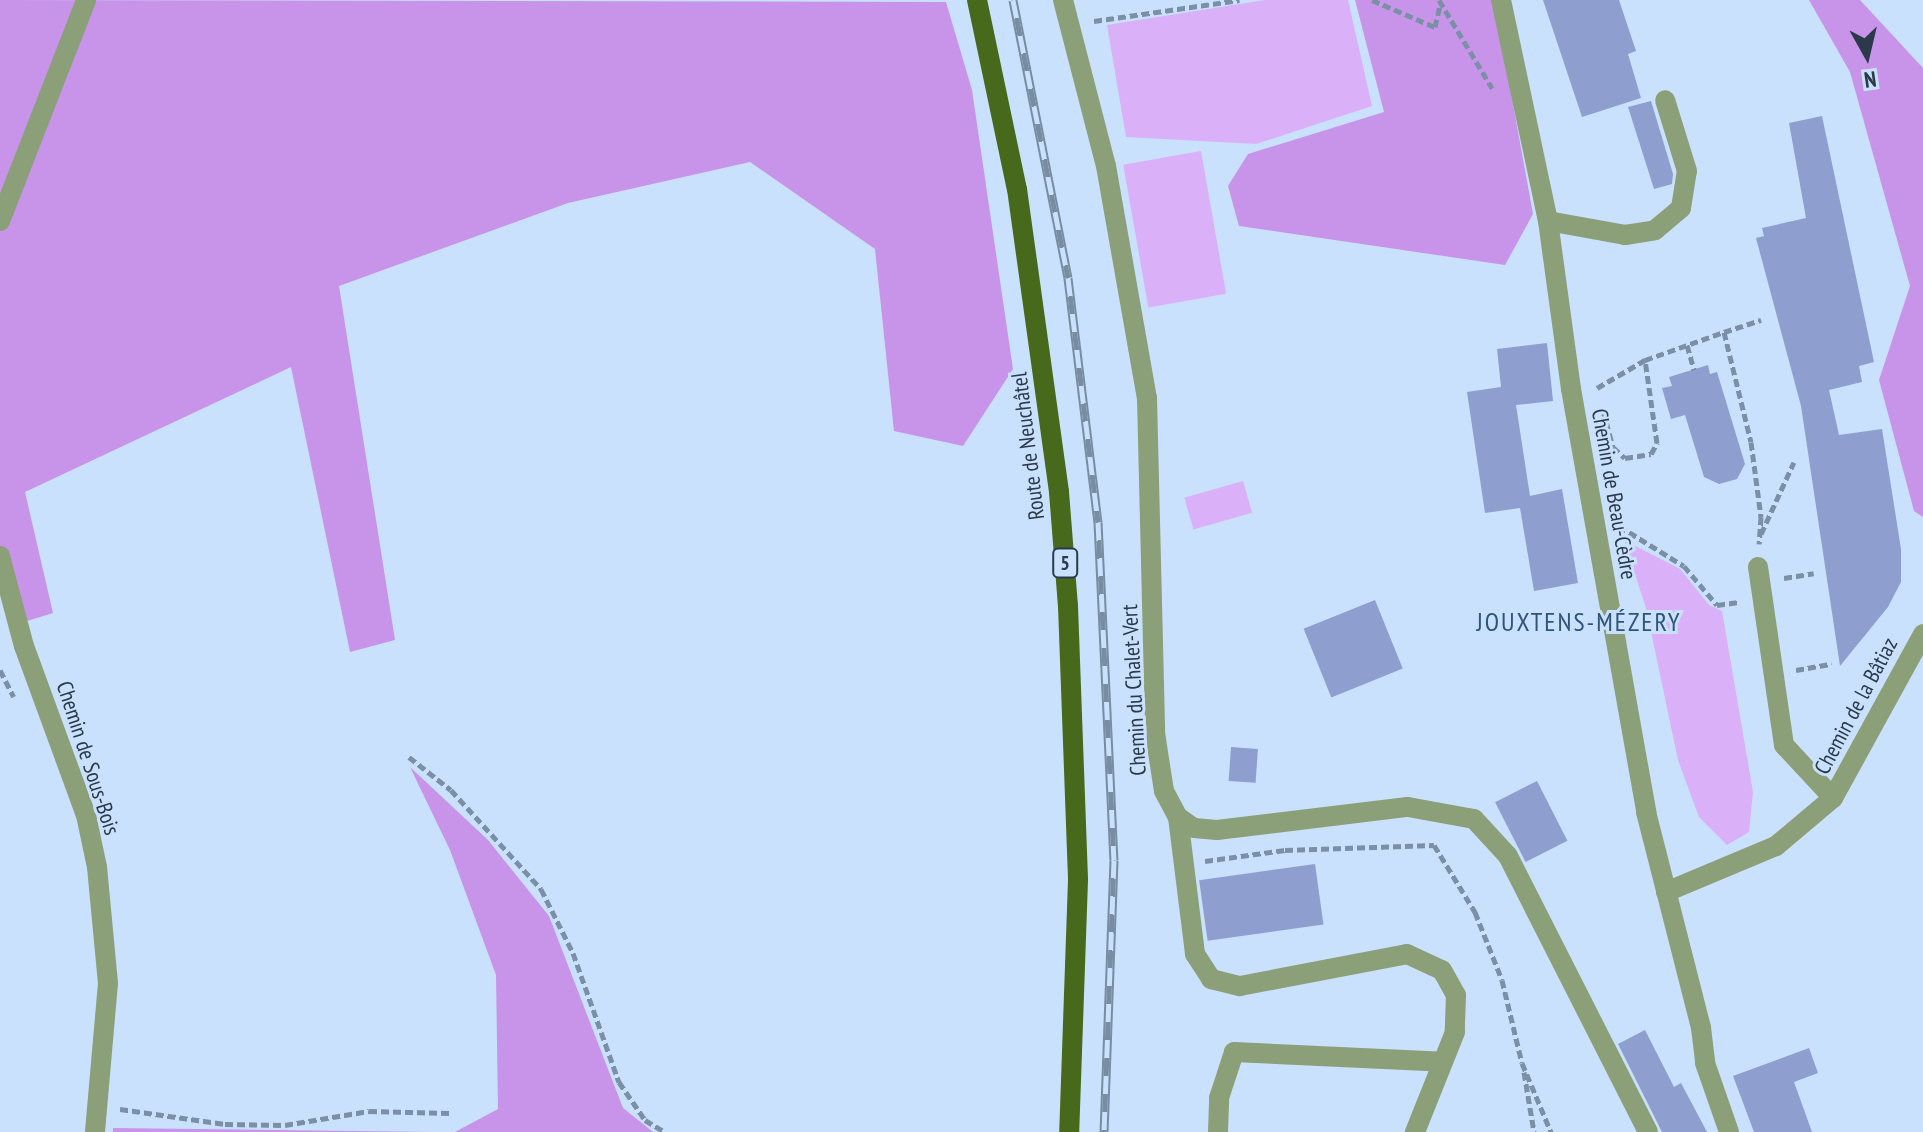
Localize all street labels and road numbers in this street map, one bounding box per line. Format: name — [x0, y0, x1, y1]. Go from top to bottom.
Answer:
street label: Route de Neuchâtel — [1006, 371, 1050, 521]
street label: Chemin de Beau-Cèdre — [1586, 407, 1642, 581]
road number: 5 — [1051, 547, 1079, 579]
street label: Chemin du Chalet-Vert — [1116, 604, 1152, 776]
street label: Chemin de la Bâtiaz — [1809, 633, 1903, 779]
street label: Chemin de Sous-Bois — [51, 678, 125, 838]

